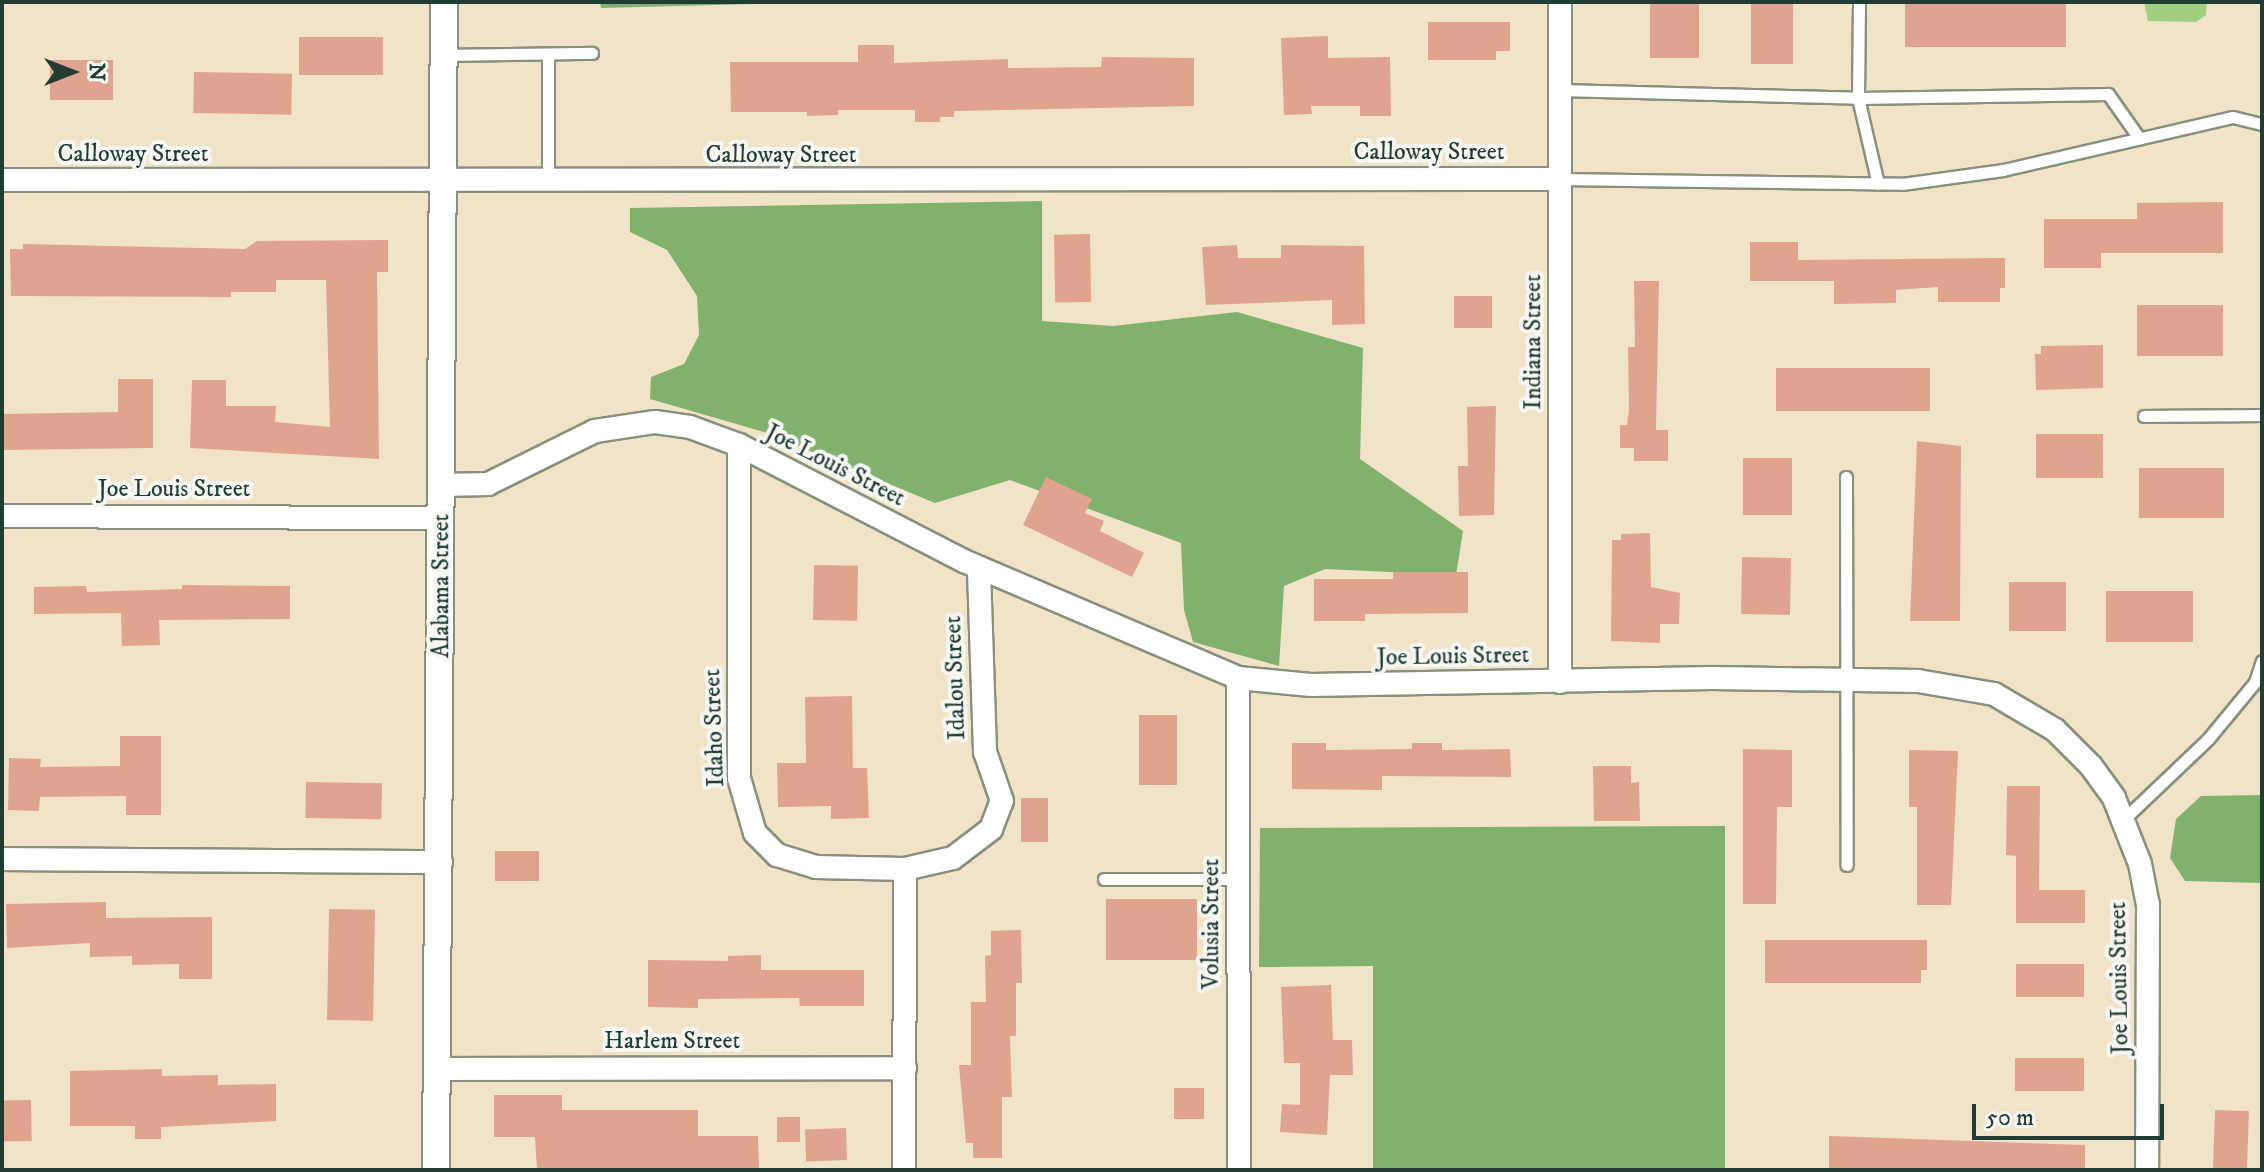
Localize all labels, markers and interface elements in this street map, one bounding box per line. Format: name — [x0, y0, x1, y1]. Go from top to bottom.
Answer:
north arrow — [32, 32, 112, 112]
text: N — [83, 63, 110, 81]
street label: Calloway Street — [1354, 139, 1504, 167]
street label: Calloway Street — [58, 141, 208, 169]
street label: Calloway Street — [706, 142, 856, 170]
street label: Indiana Street — [1520, 274, 1548, 410]
street label: Joe Louis Street — [761, 419, 909, 513]
street label: Joe Louis Street — [98, 476, 250, 504]
street label: Alabama Street — [428, 514, 456, 658]
street label: Idalou Street — [939, 615, 973, 741]
street label: Joe Louis Street — [1376, 641, 1530, 673]
street label: Idaho Street — [699, 669, 731, 787]
street label: Volusia Street — [1198, 859, 1226, 989]
street label: Joe Louis Street — [2104, 901, 2136, 1055]
street label: Harlem Street — [604, 1028, 740, 1056]
scale bar — [1976, 1088, 2168, 1138]
text: 50 m — [1986, 1103, 2034, 1133]

